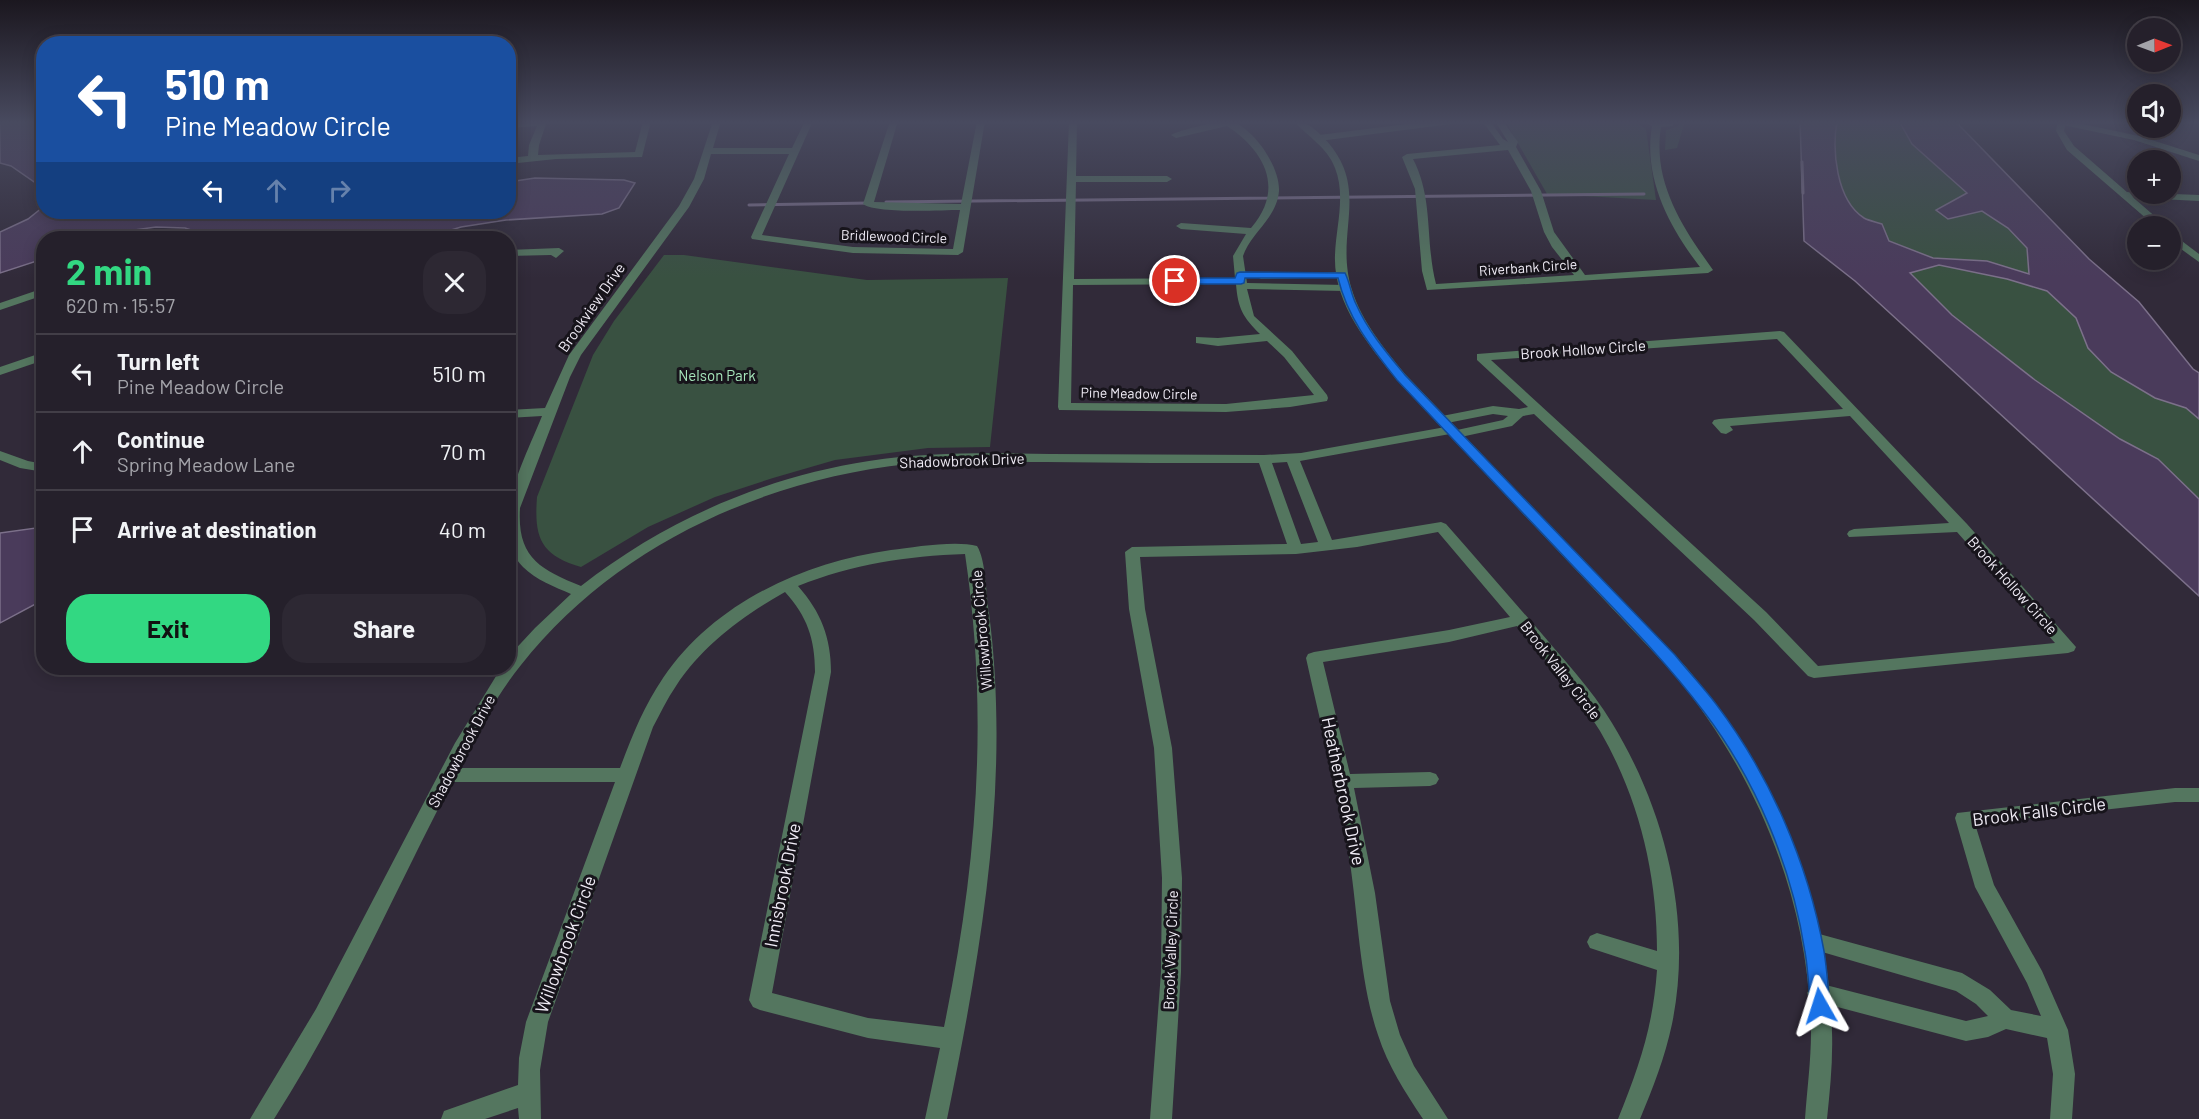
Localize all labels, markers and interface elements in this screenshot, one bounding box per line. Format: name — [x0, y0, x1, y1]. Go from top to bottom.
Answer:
north arrow — [2127, 18, 2181, 72]
map controls — [2127, 18, 2181, 270]
text: 510 m — [165, 58, 269, 108]
icon: left — [66, 60, 144, 138]
button: sound — [2127, 84, 2181, 138]
text: Pine Meadow Circle — [165, 109, 391, 141]
button: + — [2127, 150, 2181, 204]
icon: left — [197, 174, 230, 207]
icon: ahead — [260, 174, 293, 207]
icon: right — [323, 174, 356, 207]
button: − — [2127, 216, 2181, 270]
street label: Bridlewood Circle — [841, 226, 947, 246]
text: 2 min — [66, 249, 152, 292]
button: close — [423, 251, 486, 314]
pin — [1149, 255, 1200, 306]
street label: Riverbank Circle — [1478, 255, 1578, 279]
street label: Brookview Drive — [554, 259, 628, 355]
icon: arrive — [1158, 264, 1191, 297]
text: 620 m · 15:57 — [66, 293, 175, 317]
street label: Brook Hollow Circle — [1520, 336, 1646, 362]
text: Turn left — [117, 348, 200, 374]
icon: left — [66, 357, 99, 390]
text: 510 m — [433, 360, 486, 386]
park label: Nelson Park — [678, 366, 756, 384]
text: Pine Meadow Circle — [117, 374, 284, 398]
street label: Pine Meadow Circle — [1080, 383, 1198, 403]
text: Continue — [117, 426, 205, 452]
icon: ahead — [66, 435, 99, 468]
text: 70 m — [441, 438, 486, 464]
street label: Shadowbrook Drive — [899, 449, 1025, 471]
text: Spring Meadow Lane — [117, 452, 295, 476]
icon: arrive — [66, 513, 99, 546]
text: Arrive at destination — [117, 516, 316, 542]
text: 40 m — [439, 516, 486, 542]
street label: Brook Hollow Circle — [1964, 532, 2062, 638]
street label: Willowbrook Circle — [967, 569, 995, 691]
button: Exit — [66, 594, 270, 663]
button: Share — [282, 594, 486, 663]
street label: Brook Valley Circle — [1517, 617, 1605, 723]
street label: Shadowbrook Drive — [424, 691, 498, 811]
street label: Heatherbrook Drive — [1318, 715, 1370, 867]
street label: Brook Falls Circle — [1971, 792, 2107, 830]
street label: Innisbrook Drive — [759, 821, 805, 949]
street label: Willowbrook Circle — [530, 872, 600, 1016]
street label: Brook Valley Circle — [1159, 890, 1181, 1010]
position arrow — [1788, 974, 1852, 1038]

